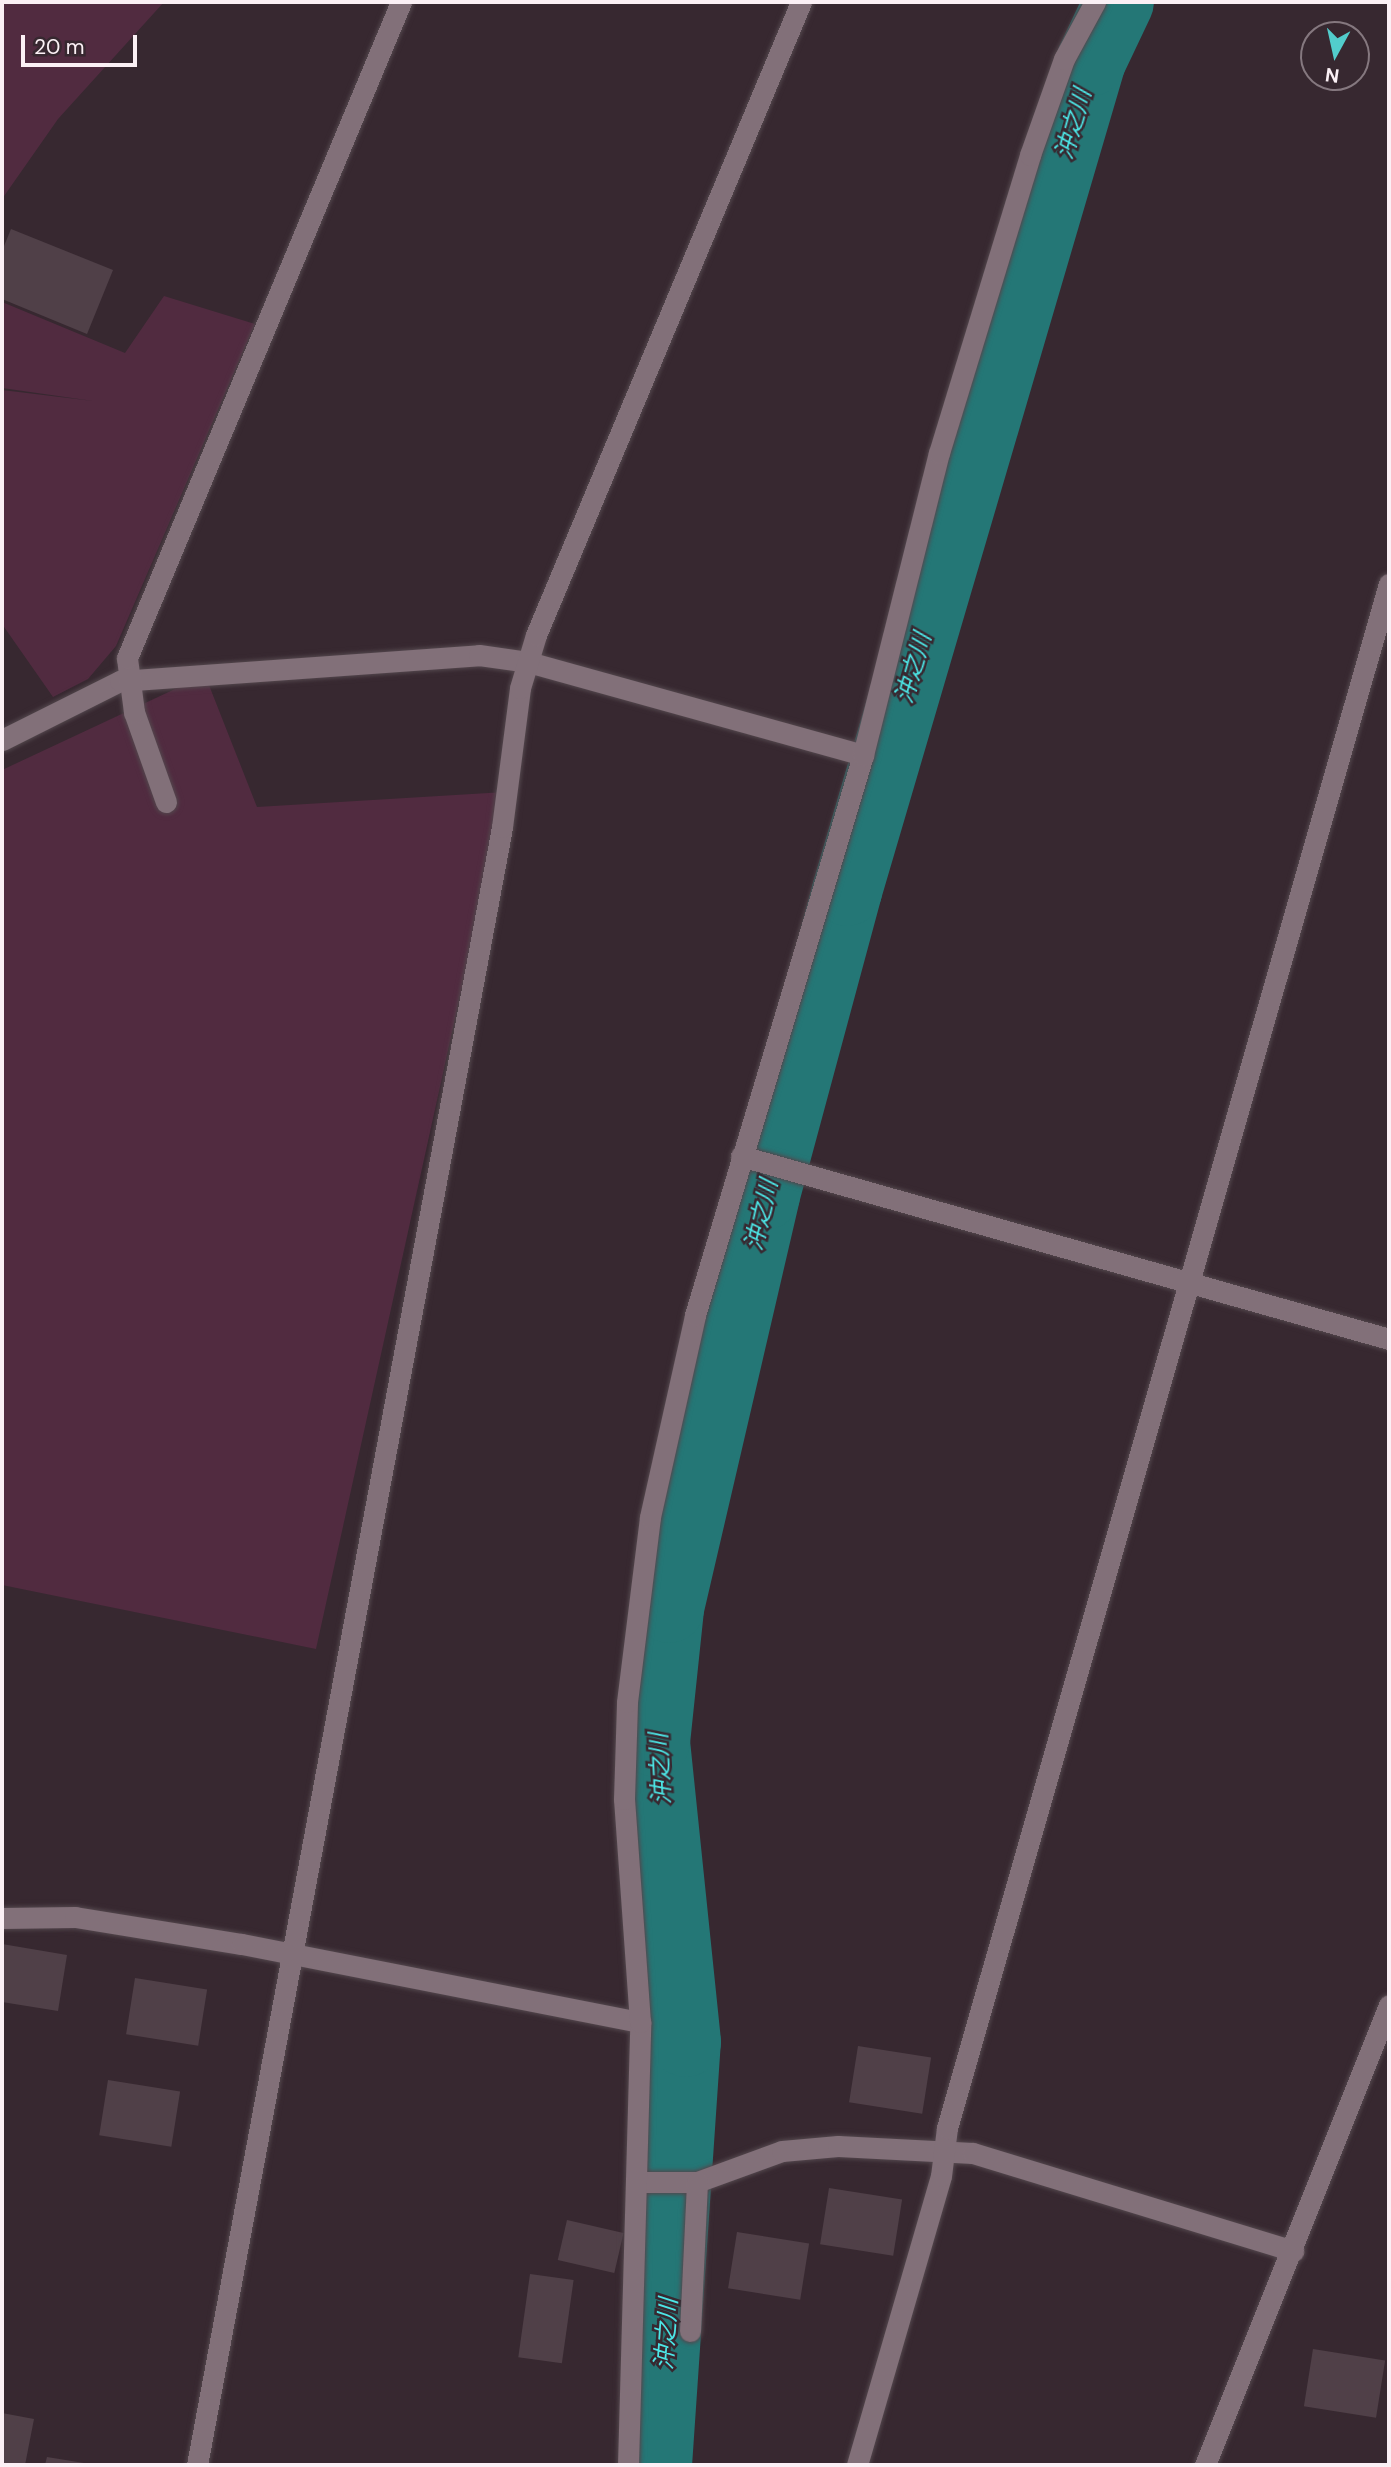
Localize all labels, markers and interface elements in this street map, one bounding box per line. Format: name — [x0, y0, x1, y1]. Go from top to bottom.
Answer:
scale bar — [24, 21, 140, 65]
north arrow — [1300, 21, 1370, 91]
text: 20 m — [34, 33, 85, 61]
text: N — [1324, 62, 1341, 89]
water label: 沖之川 — [1049, 85, 1097, 163]
water label: 沖之川 — [889, 629, 937, 707]
water label: 沖之川 — [739, 1177, 783, 1253]
water label: 沖之川 — [644, 1732, 676, 1806]
water label: 沖之川 — [649, 2297, 683, 2371]

